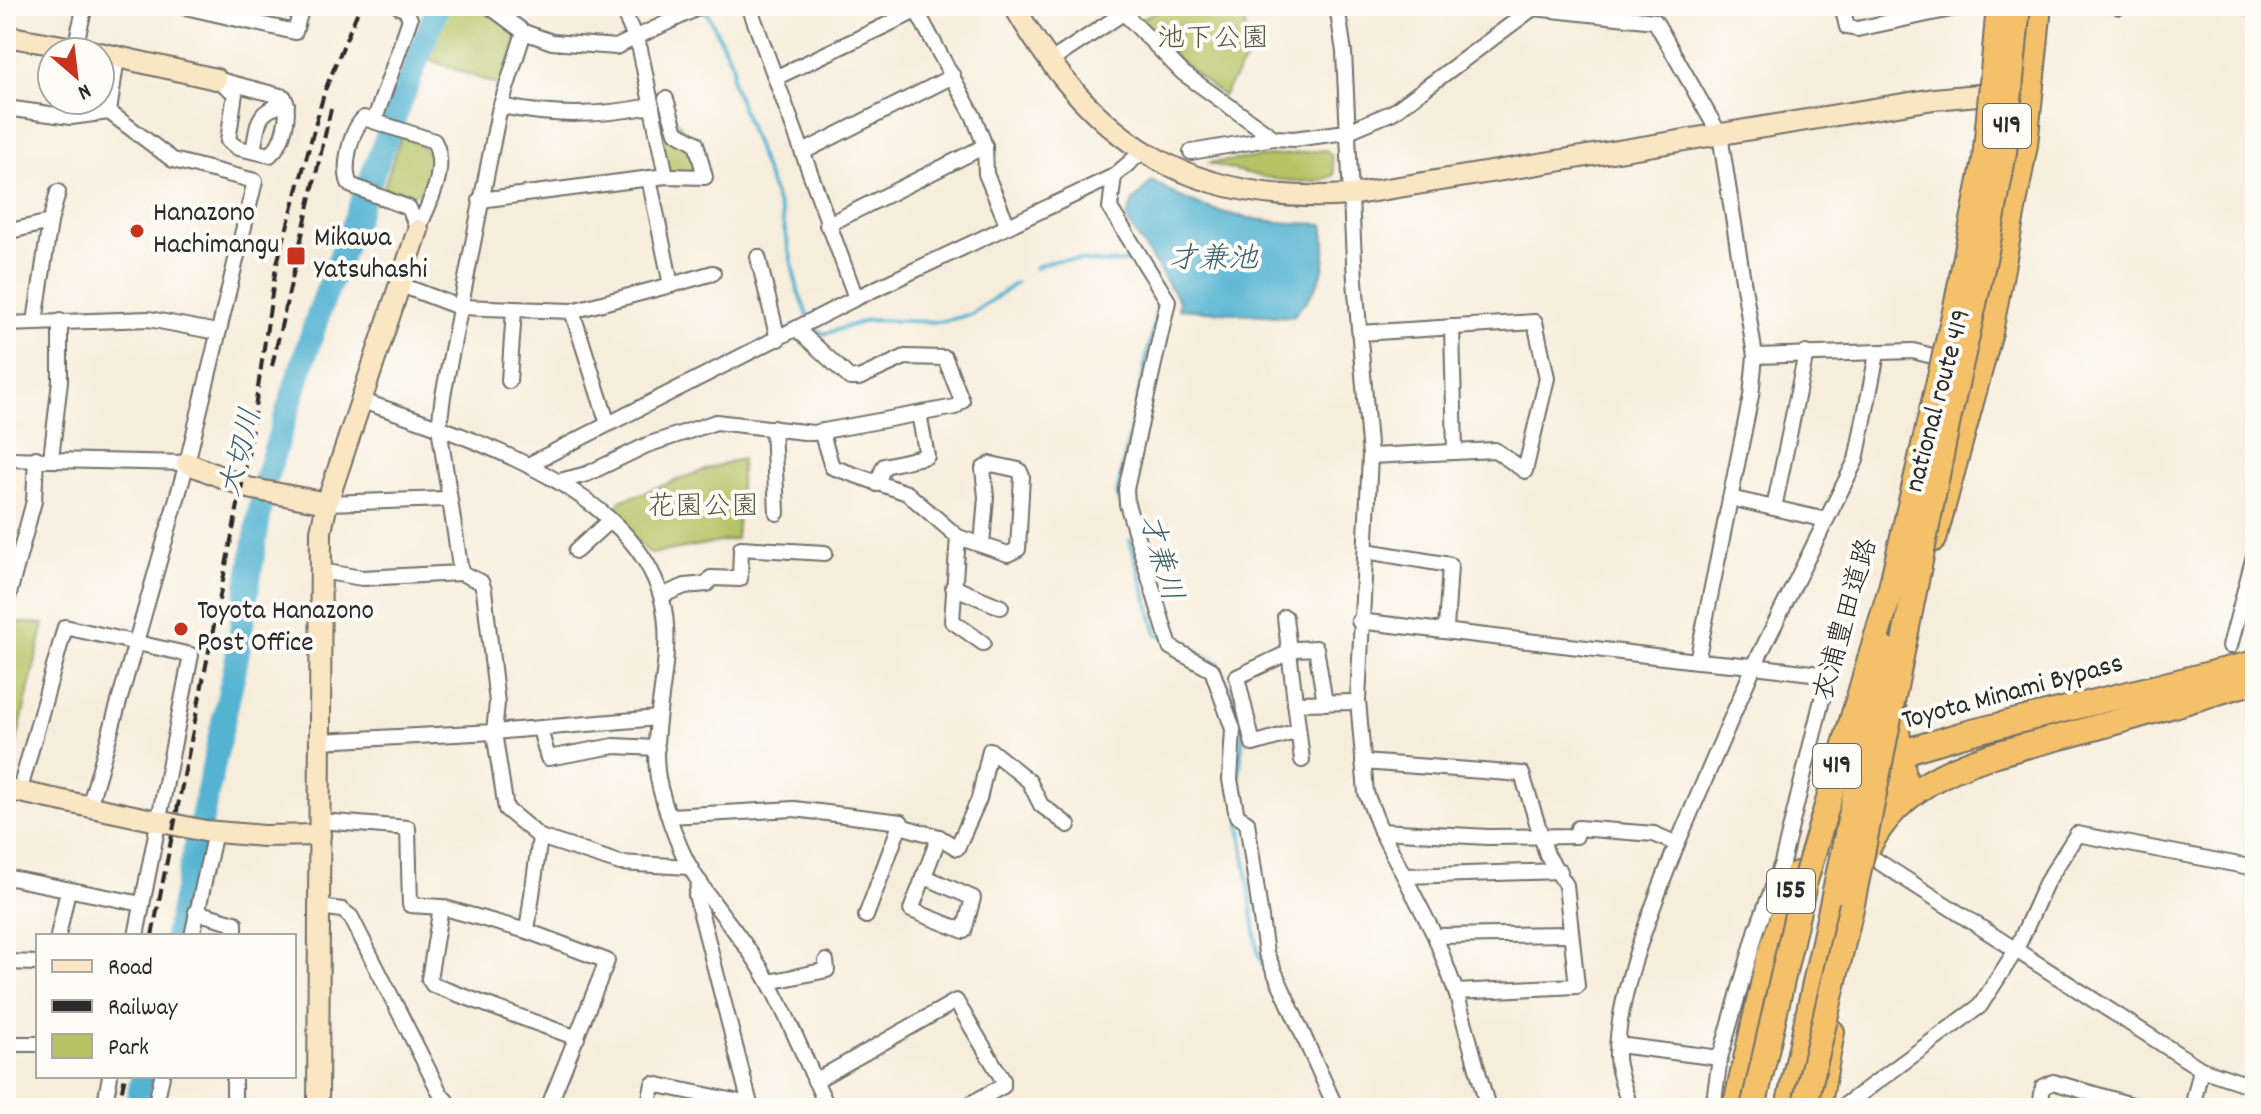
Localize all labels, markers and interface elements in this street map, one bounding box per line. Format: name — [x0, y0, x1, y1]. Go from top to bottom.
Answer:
park label: 池下公園 — [1157, 21, 1269, 61]
north arrow — [36, 36, 116, 116]
text: N — [72, 74, 96, 107]
road number: 419 — [1983, 104, 2031, 148]
place label: Hanazono Hachimangu — [153, 195, 279, 267]
place label: Mikawa Yatsuhashi — [314, 220, 427, 292]
marker: Hanazono Hachimangu — [128, 222, 146, 240]
water label: 才兼池 — [1168, 240, 1259, 283]
marker: Mikawa Yatsuhashi — [285, 245, 307, 267]
street label: national route 419 — [1896, 305, 1984, 497]
water label: 大切川 — [211, 404, 275, 502]
park label: 花園公園 — [647, 489, 759, 529]
water label: 才兼川 — [1125, 509, 1191, 607]
street label: 衣浦豊田道路 — [1806, 534, 1890, 706]
place label: Toyota Hanazono Post Office — [197, 593, 374, 665]
marker: Toyota Hanazono Post Office — [172, 620, 190, 638]
street label: Toyota Minami Bypass — [1898, 645, 2128, 743]
road number: 419 — [1813, 744, 1861, 788]
road number: 155 — [1767, 869, 1815, 913]
legend — [36, 934, 296, 1078]
text: Road — [108, 952, 153, 986]
text: Railway — [108, 992, 179, 1026]
text: Park — [108, 1032, 149, 1066]

